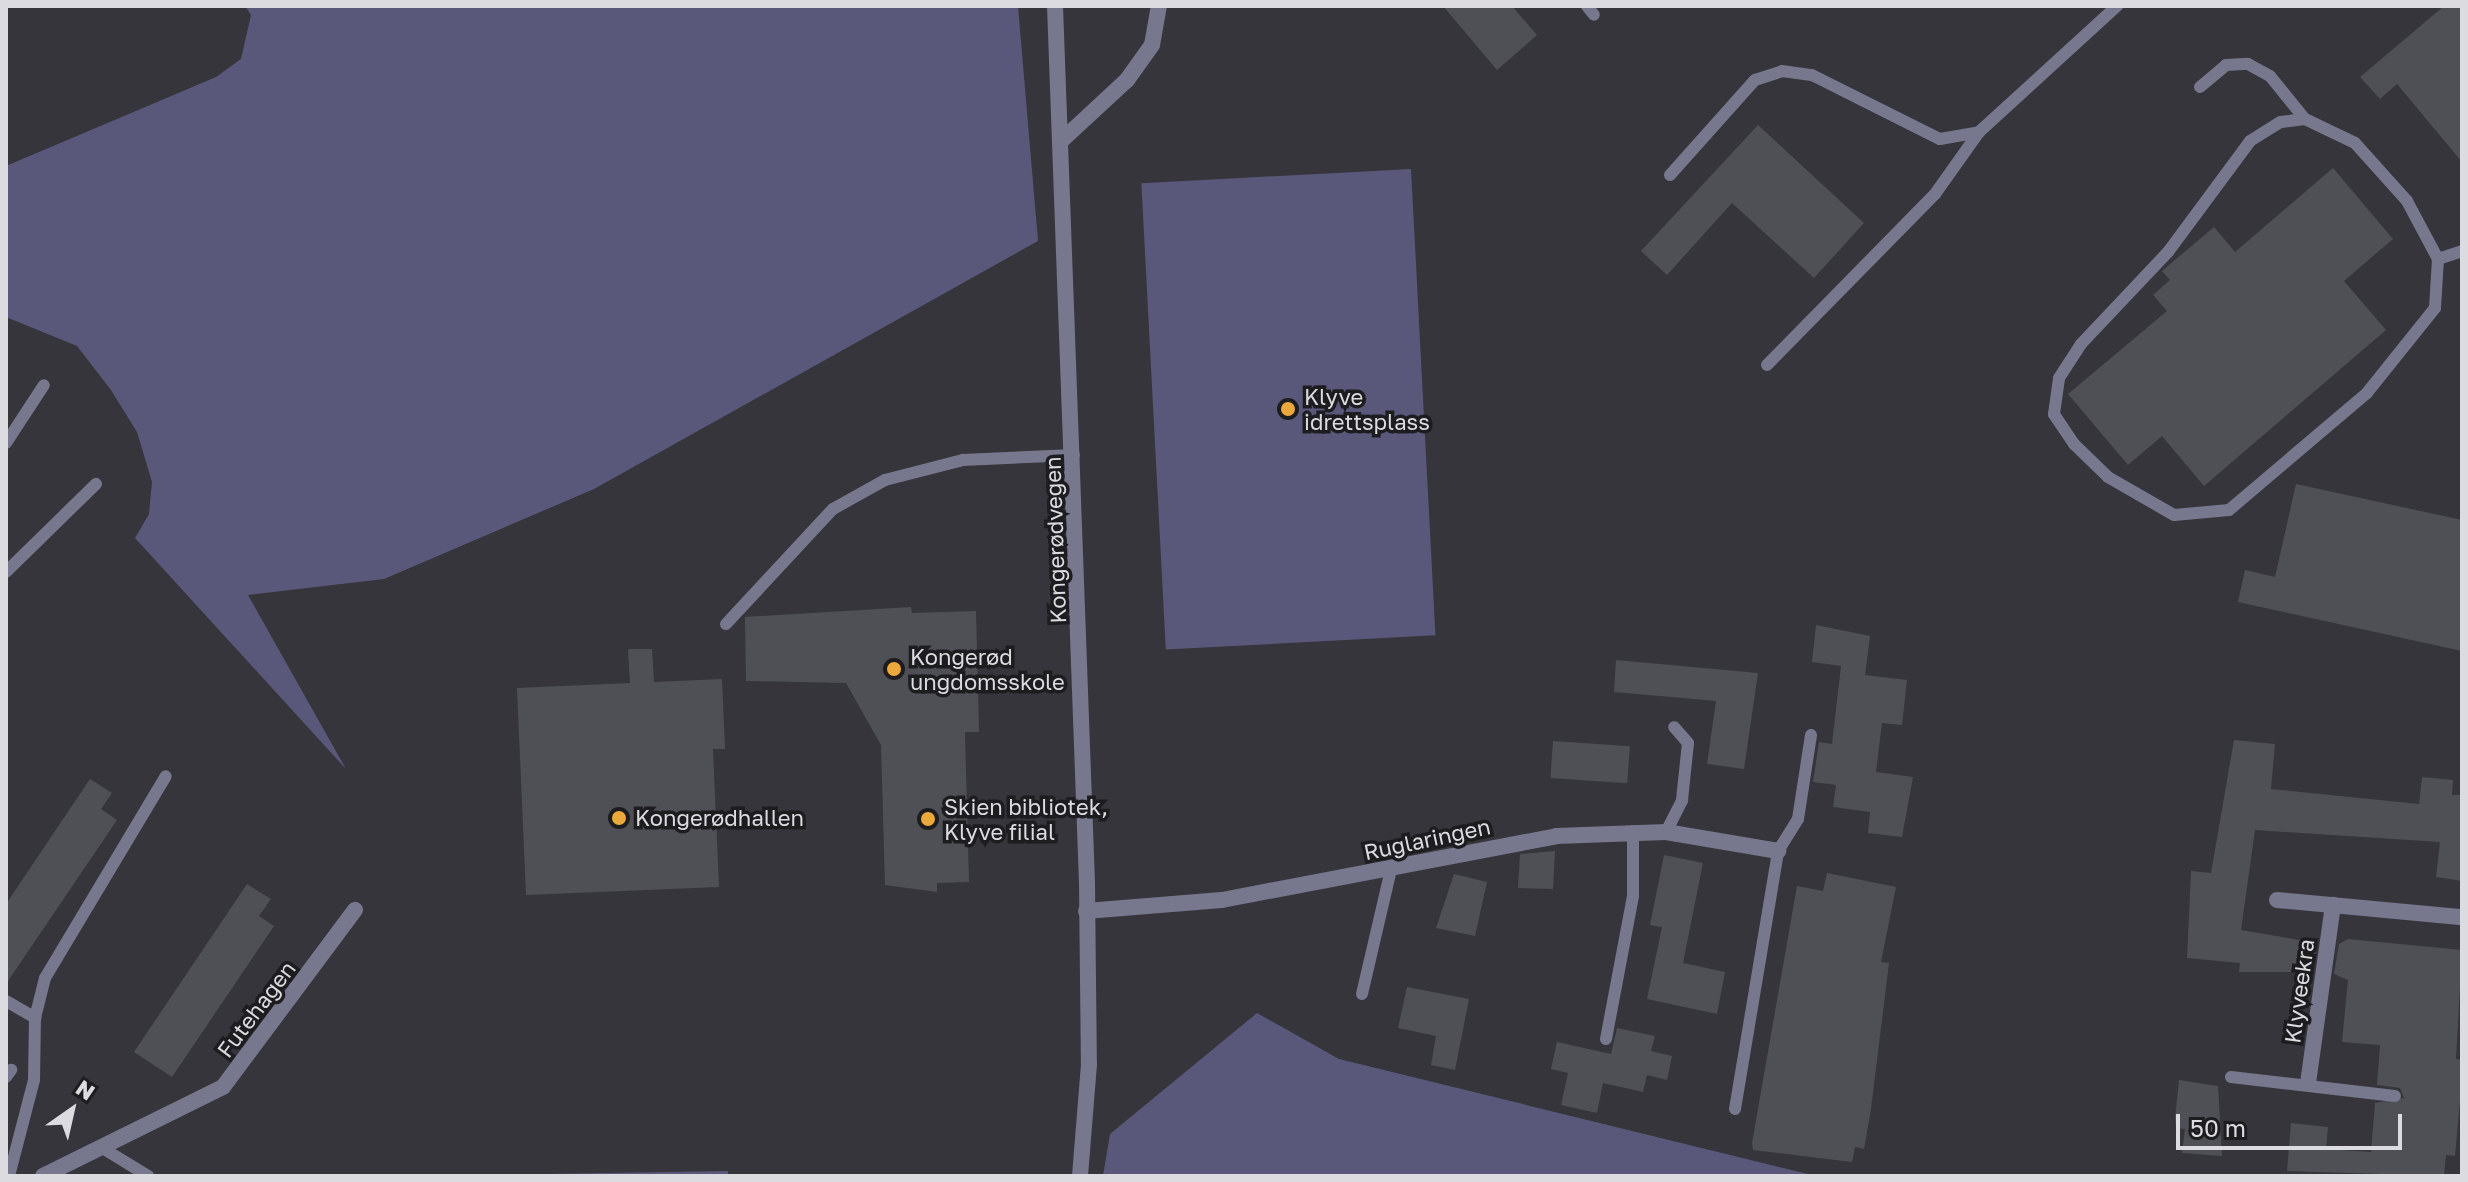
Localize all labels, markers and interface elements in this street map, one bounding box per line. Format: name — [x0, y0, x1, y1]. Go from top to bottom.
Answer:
place label: Klyve idrettsplass — [1304, 383, 1430, 434]
marker: Klyve idrettsplass — [1279, 400, 1297, 418]
street label: Kongerødvegen — [1039, 456, 1071, 624]
place label: Kongerød ungdomsskole — [910, 643, 1065, 694]
marker: Kongerød ungdomsskole — [885, 660, 903, 678]
place label: Skien bibliotek, Klyve filial — [944, 793, 1108, 844]
place label: Kongerødhallen — [635, 805, 804, 831]
marker: Kongerødhallen — [610, 809, 628, 827]
marker: Skien bibliotek, Klyve filial — [919, 810, 937, 828]
street label: Ruglaringen — [1361, 813, 1493, 865]
street label: Klyveekra — [2279, 937, 2319, 1045]
street label: Futehagen — [211, 956, 301, 1062]
north arrow — [32, 1070, 112, 1150]
text: N — [71, 1074, 100, 1106]
scale bar — [2180, 1098, 2406, 1148]
text: 50 m — [2190, 1113, 2246, 1142]

